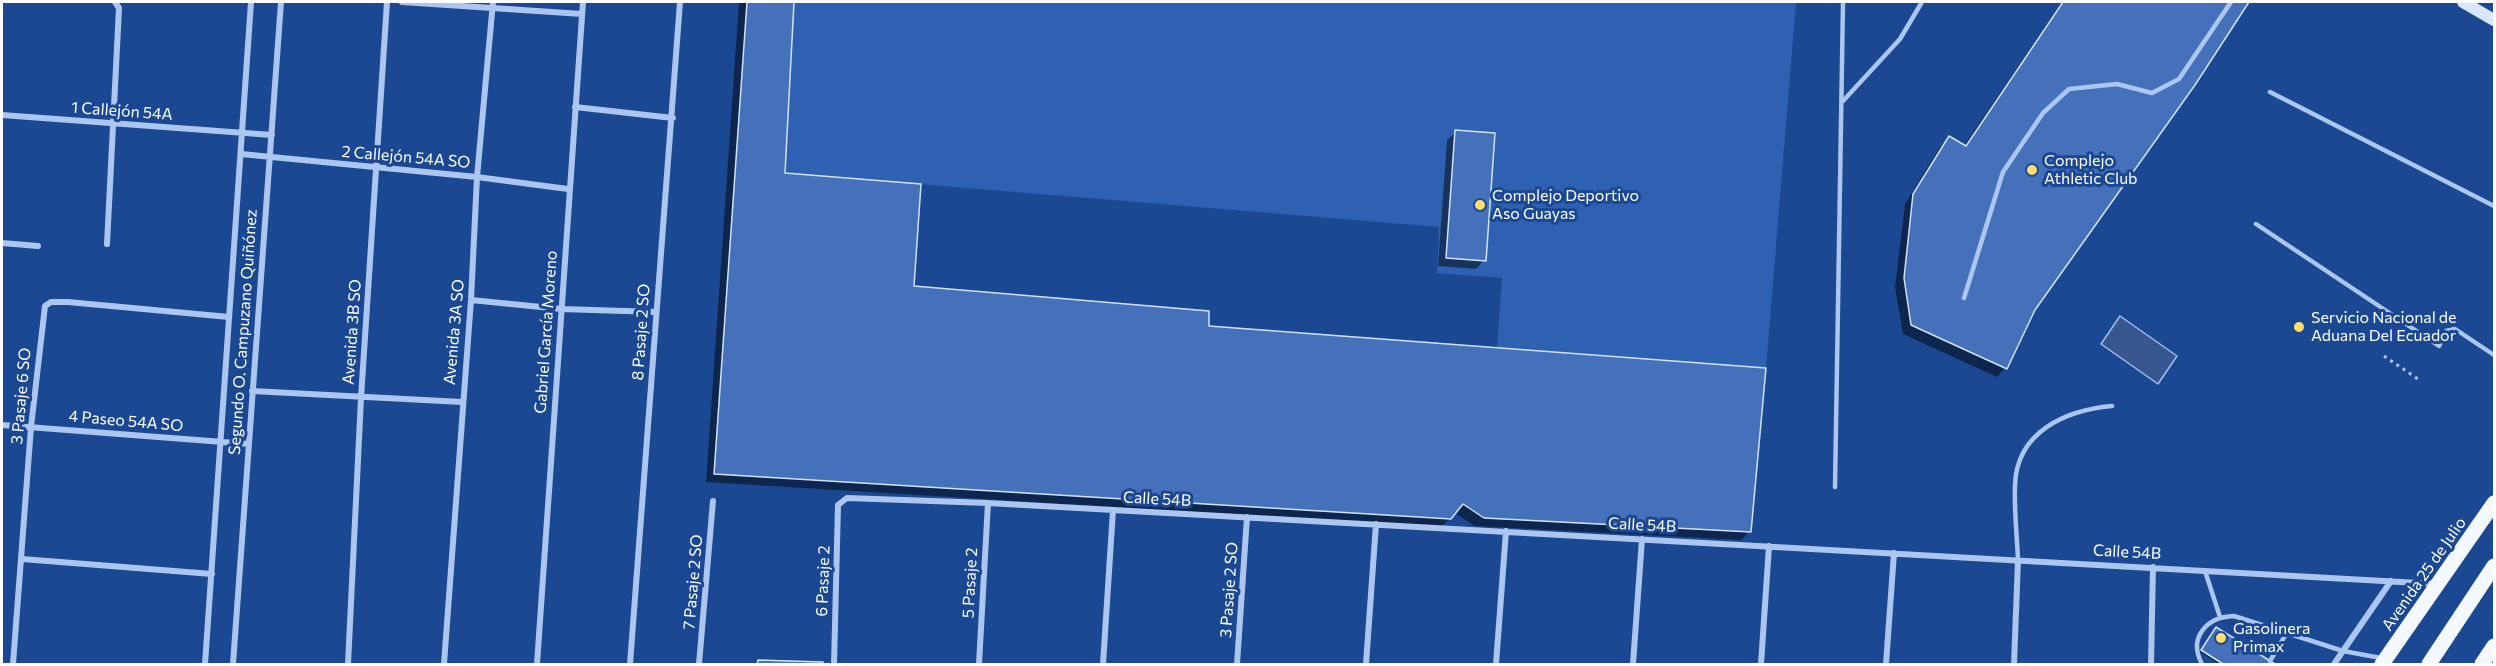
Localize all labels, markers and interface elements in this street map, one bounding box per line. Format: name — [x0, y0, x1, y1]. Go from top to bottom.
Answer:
street label: 1 Callejón 54A — [71, 98, 173, 124]
street label: 2 Callejón 54A SO — [341, 142, 471, 172]
place label: Complejo Athletic Club — [2044, 151, 2138, 189]
marker: Complejo Athletic Club — [2025, 163, 2039, 177]
place label: Complejo Deportivo Aso Guayas — [1492, 186, 1639, 224]
marker: Complejo Deportivo Aso Guayas — [1473, 198, 1487, 212]
street label: Segundo O. Campuzano Quiñónez — [225, 209, 261, 455]
street label: Gabriel García Moreno — [531, 250, 561, 414]
street label: Avenida 3A SO — [440, 278, 468, 386]
street label: Avenida 3B SO — [339, 279, 365, 385]
street label: 8 Pasaje 2 SO — [628, 283, 654, 381]
place label: Servicio Nacional de Aduana Del Ecuador — [2311, 308, 2457, 346]
marker: Servicio Nacional de Aduana Del Ecuador — [2292, 320, 2306, 334]
street label: 3 Pasaje 6 SO — [7, 347, 35, 445]
street label: 4 Paseo 54A SO — [68, 406, 184, 436]
street label: Calle 54B — [1123, 488, 1191, 510]
street label: Calle 54B — [1608, 514, 1676, 536]
street label: Avenida 25 de Julio — [2378, 514, 2470, 634]
street label: 7 Pasaje 2 SO — [679, 534, 707, 630]
street label: 3 Pasaje 2 SO — [1216, 541, 1242, 639]
street label: Calle 54B — [2093, 541, 2161, 563]
street label: 6 Pasaje 2 — [812, 545, 834, 617]
street label: 5 Pasaje 2 — [959, 547, 981, 619]
place label: Gasolinera Primax — [2233, 619, 2310, 657]
marker: Gasolinera Primax — [2214, 631, 2228, 645]

